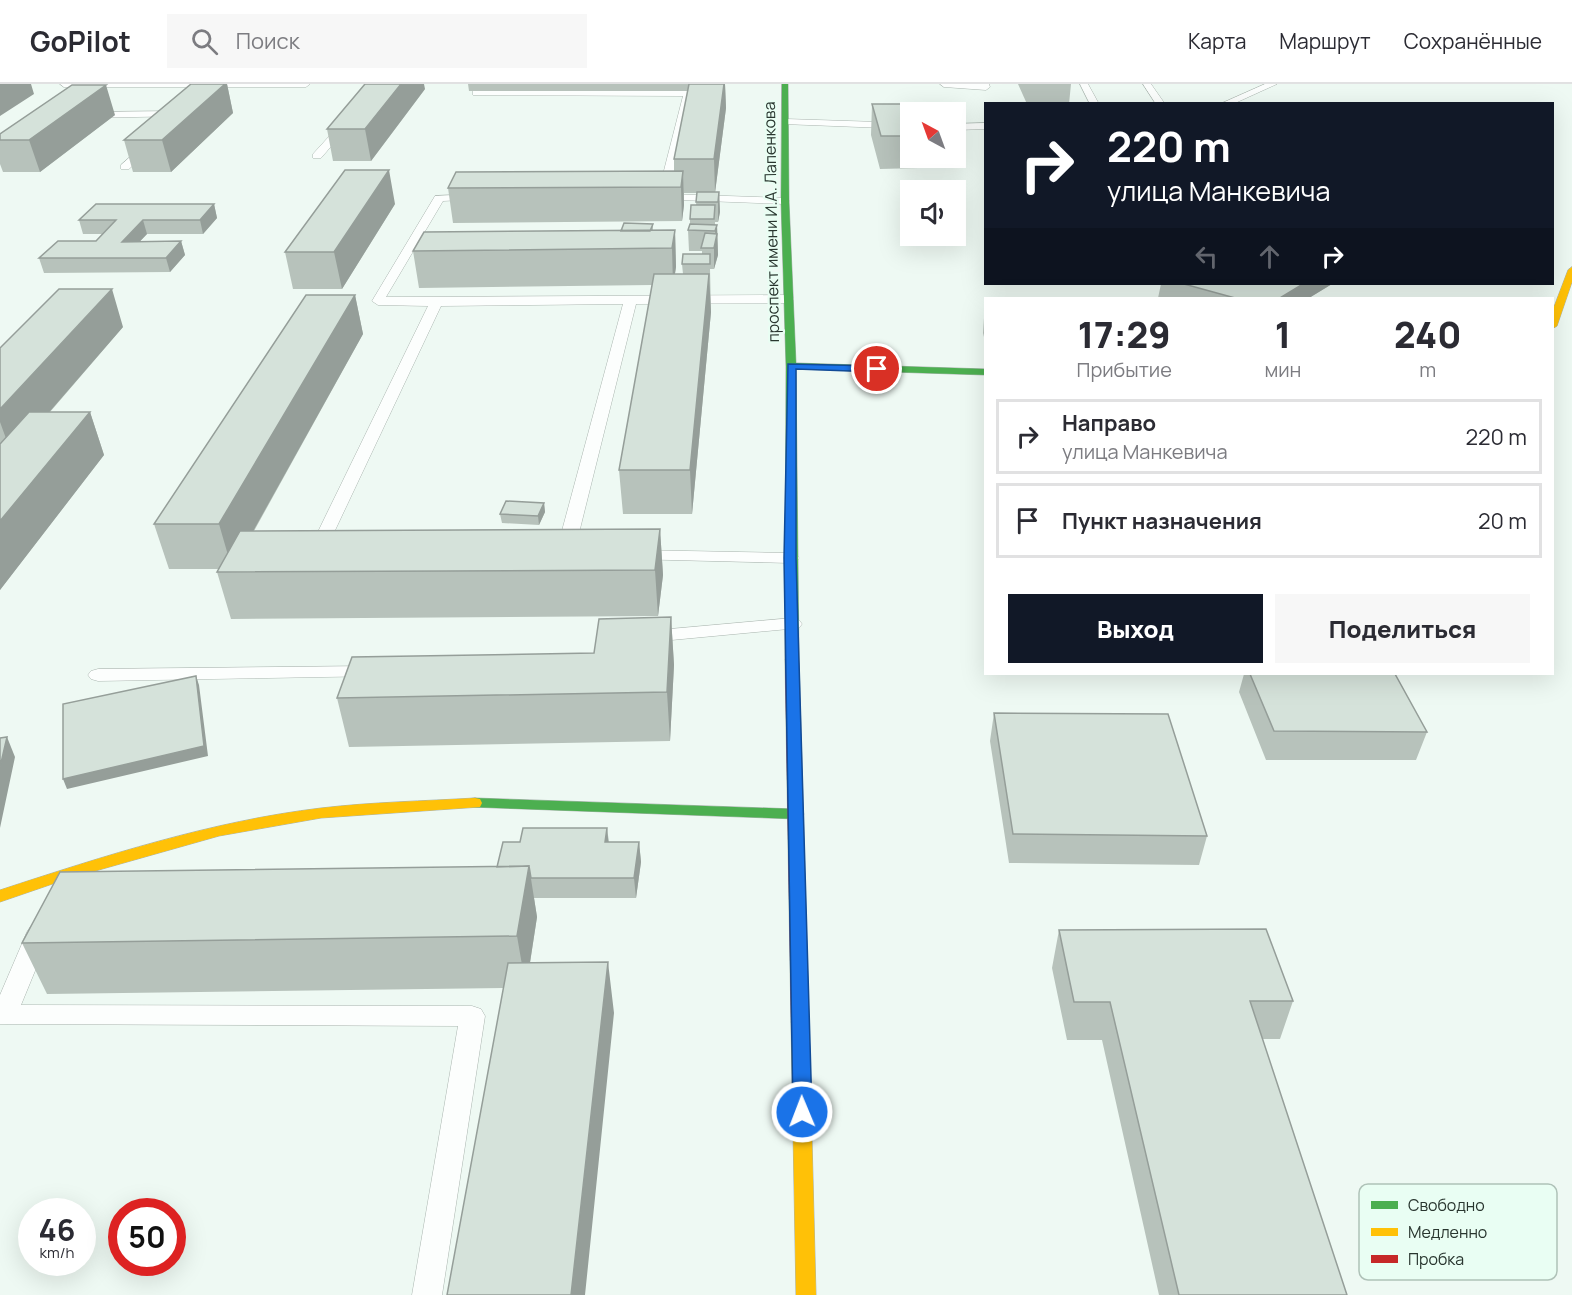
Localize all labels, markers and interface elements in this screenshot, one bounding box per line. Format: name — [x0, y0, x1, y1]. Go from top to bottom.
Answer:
search box — [167, 14, 587, 68]
text: GoPilot — [30, 22, 131, 60]
icon: search — [188, 25, 221, 58]
text: Поиск — [236, 26, 300, 56]
text: Карта — [1188, 27, 1246, 55]
text: Маршрут — [1279, 27, 1371, 55]
text: Сохранённые — [1404, 27, 1542, 55]
street label: проспект имени И.А. Лапенкова — [758, 101, 784, 343]
north arrow — [900, 102, 966, 168]
map controls — [900, 102, 966, 246]
text: 220 m — [1107, 117, 1231, 175]
icon: right — [1008, 126, 1086, 204]
text: улица Манкевича — [1107, 172, 1330, 209]
button: sound — [900, 180, 966, 246]
icon: left — [1190, 240, 1223, 273]
icon: ahead — [1253, 240, 1286, 273]
icon: right — [1316, 240, 1349, 273]
text: 17:29 — [1078, 310, 1171, 359]
text: 1 — [1275, 310, 1291, 359]
text: 240 — [1394, 310, 1461, 359]
pin — [851, 343, 902, 394]
icon: arrive — [860, 352, 893, 385]
text: Прибытие — [1077, 356, 1172, 383]
text: мин — [1264, 356, 1301, 383]
text: m — [1419, 356, 1436, 383]
text: Направо — [1062, 408, 1156, 438]
icon: right — [1011, 420, 1044, 453]
text: 220 m — [1465, 422, 1527, 452]
text: улица Манкевича — [1062, 438, 1228, 465]
icon: arrive — [1011, 504, 1044, 537]
text: Пункт назначения — [1062, 506, 1262, 536]
text: 20 m — [1478, 506, 1527, 536]
button: Выход — [1008, 594, 1263, 663]
button: Поделиться — [1275, 594, 1530, 663]
position arrow — [770, 1080, 834, 1144]
legend — [1359, 1184, 1557, 1280]
text: Свободно — [1408, 1194, 1485, 1216]
speed limit sign: 50 — [108, 1198, 186, 1276]
text: 46 — [39, 1209, 75, 1250]
text: Медленно — [1408, 1221, 1487, 1243]
text: km/h — [40, 1242, 74, 1263]
text: Пробка — [1408, 1248, 1464, 1270]

